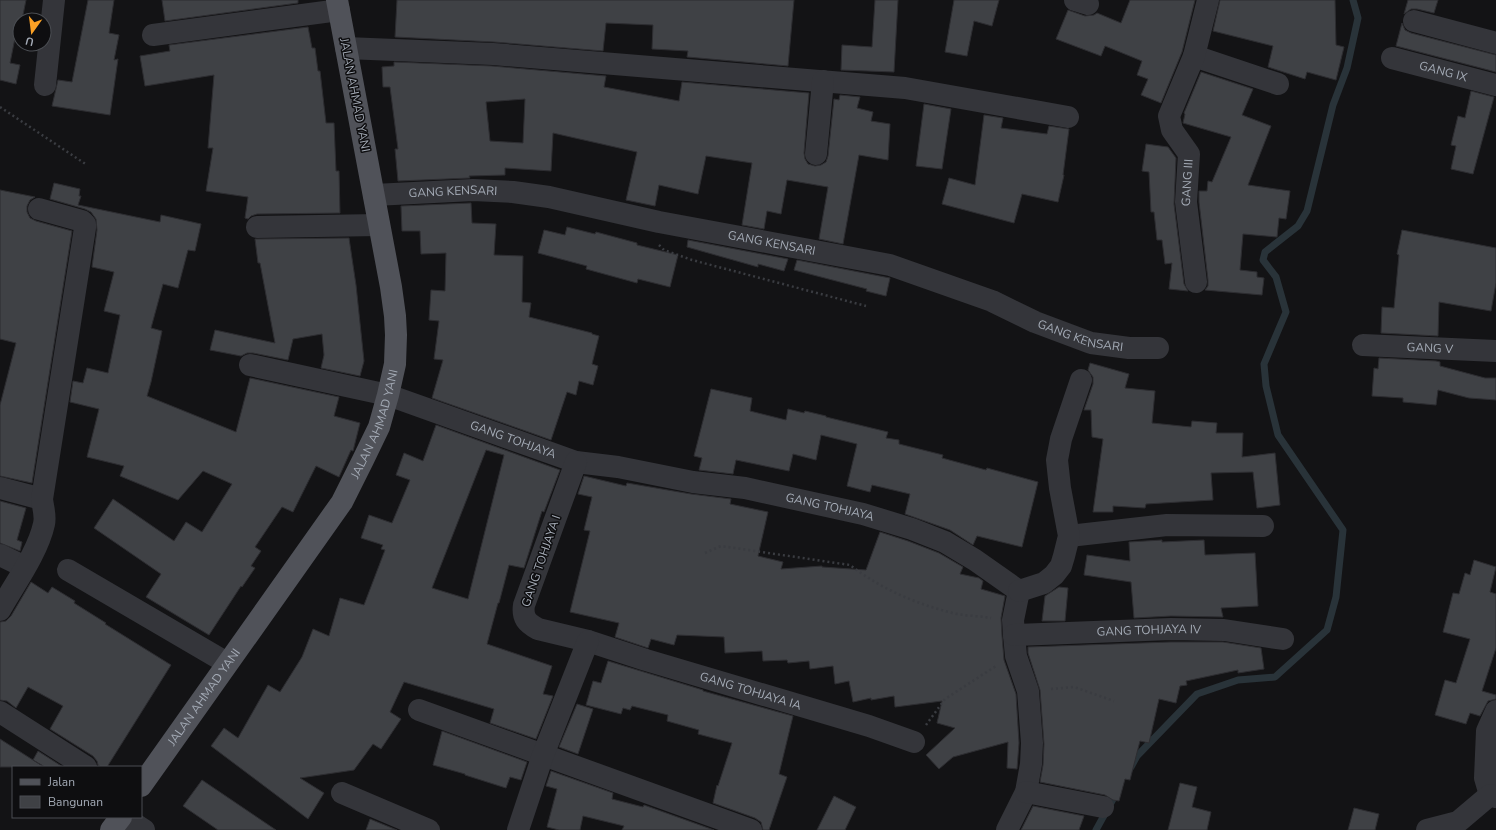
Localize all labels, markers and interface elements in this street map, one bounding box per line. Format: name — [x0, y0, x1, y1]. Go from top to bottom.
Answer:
north arrow — [12, 12, 52, 52]
text: U — [24, 33, 35, 49]
street label: JALAN AHMAD YANI — [336, 36, 374, 153]
street label: GANG IX — [1418, 57, 1469, 85]
street label: GANG III — [1178, 159, 1197, 207]
street label: GANG KENSARI — [408, 182, 498, 201]
street label: GANG KENSARI — [727, 227, 817, 259]
street label: GANG KENSARI — [1035, 316, 1124, 355]
street label: GANG V — [1406, 339, 1454, 357]
street label: JALAN AHMAD YANI — [347, 368, 402, 482]
street label: GANG TOHJAYA — [468, 417, 558, 462]
street label: GANG TOHJAYA — [784, 489, 876, 525]
street label: GANG TOHJAYA I — [518, 513, 564, 609]
street label: GANG TOHJAYA IV — [1096, 621, 1202, 640]
street label: JALAN AHMAD YANI — [163, 645, 244, 750]
street label: GANG TOHJAYA IA — [698, 668, 804, 714]
legend — [12, 766, 142, 818]
text: Jalan — [47, 774, 75, 790]
text: Bangunan — [48, 794, 103, 810]

